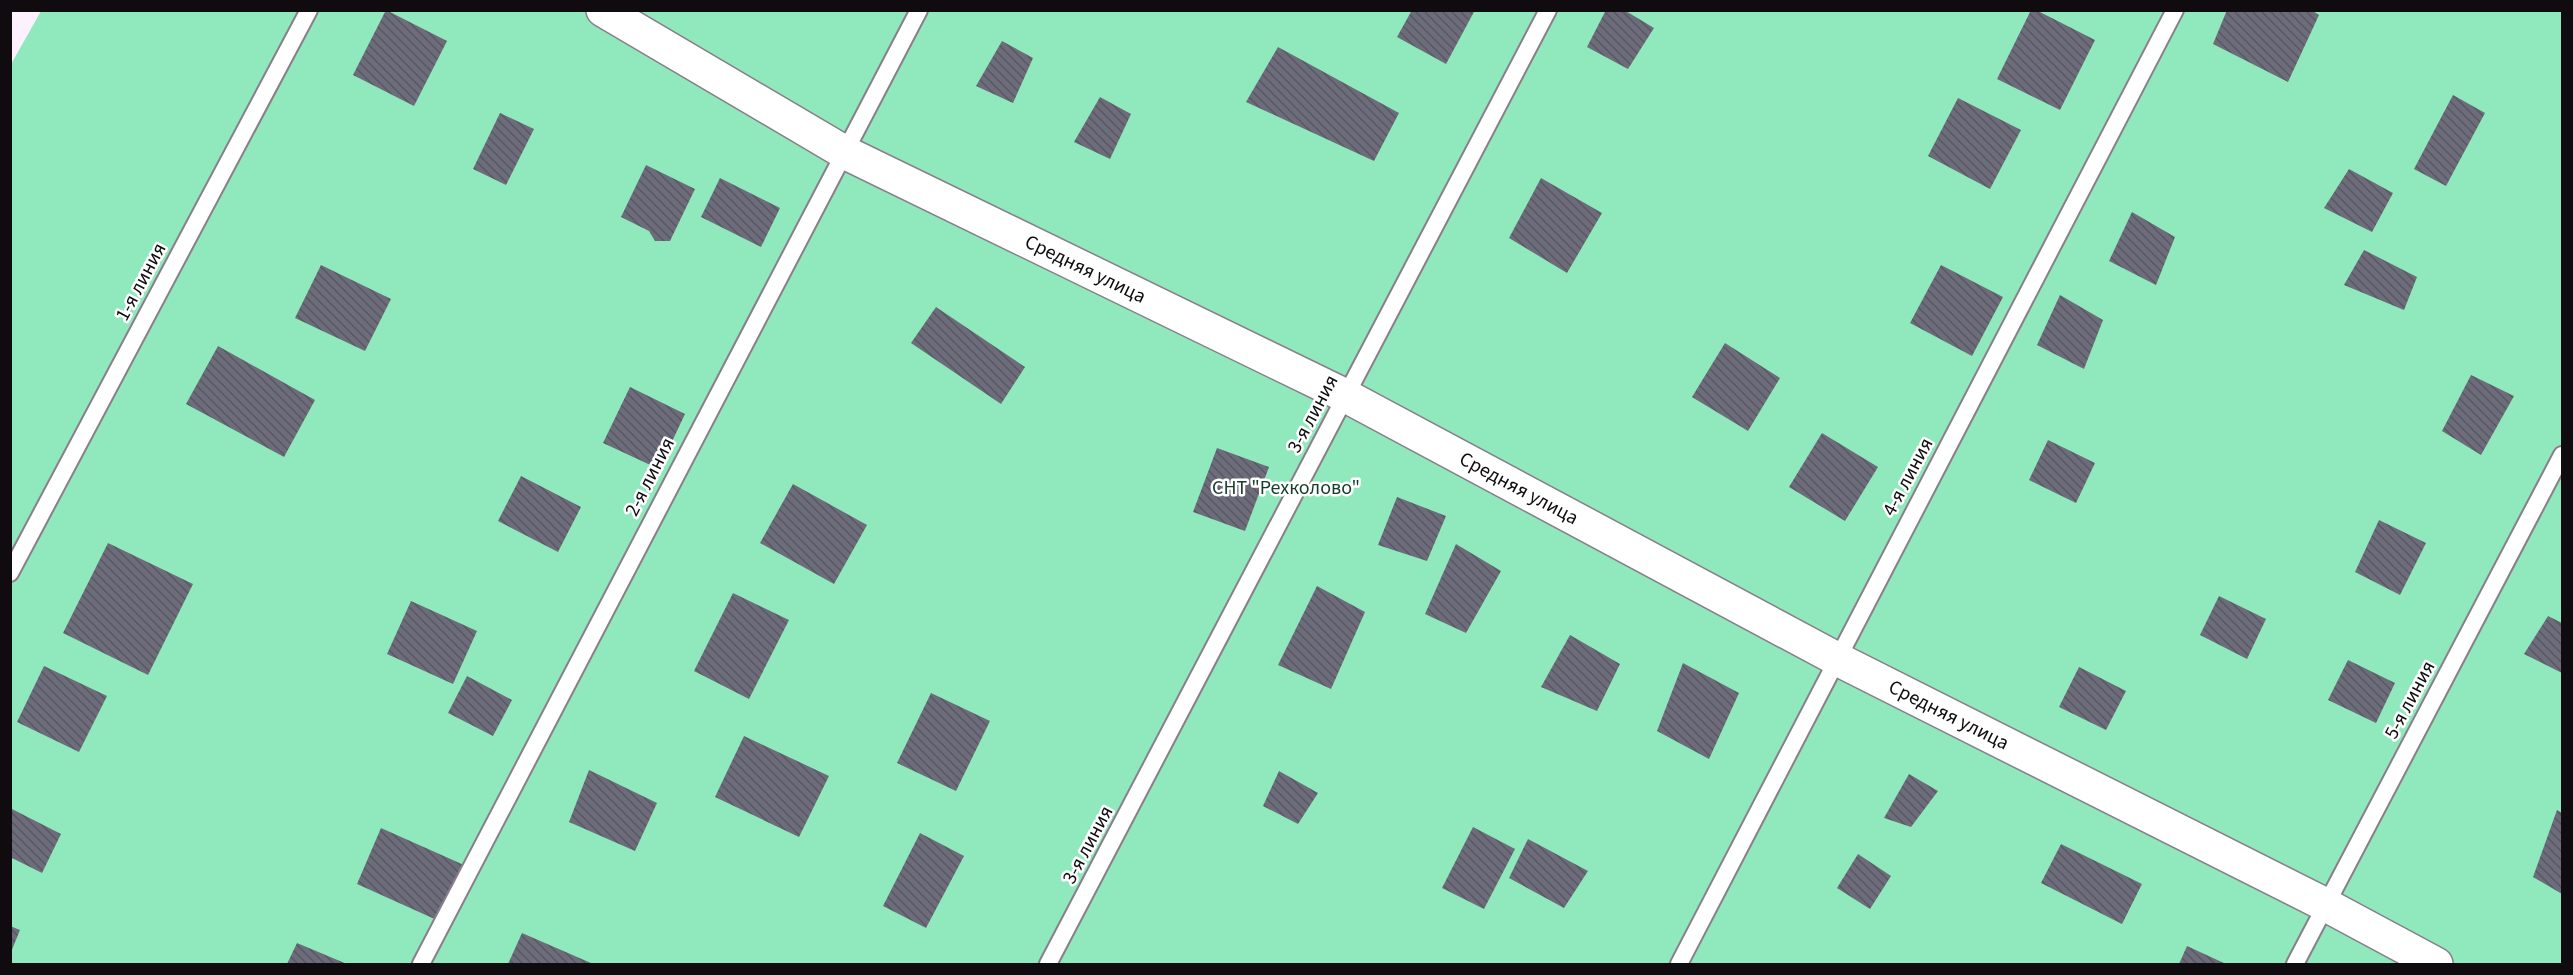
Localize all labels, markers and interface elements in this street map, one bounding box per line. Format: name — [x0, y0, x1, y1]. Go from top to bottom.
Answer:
street label: Средняя улица — [1020, 228, 1151, 311]
street label: 1-я линия — [109, 238, 173, 326]
street label: 3-я линия — [1281, 370, 1345, 458]
street label: 2-я линия — [618, 433, 682, 521]
street label: 4-я линия — [1876, 433, 1940, 521]
street label: Средняя улица — [1454, 445, 1583, 532]
park label: СНТ "Рехколово" — [1212, 474, 1360, 502]
street label: 5-я линия — [2378, 656, 2442, 744]
street label: Средняя улица — [1884, 673, 2014, 757]
street label: 3-я линия — [1056, 801, 1120, 889]

